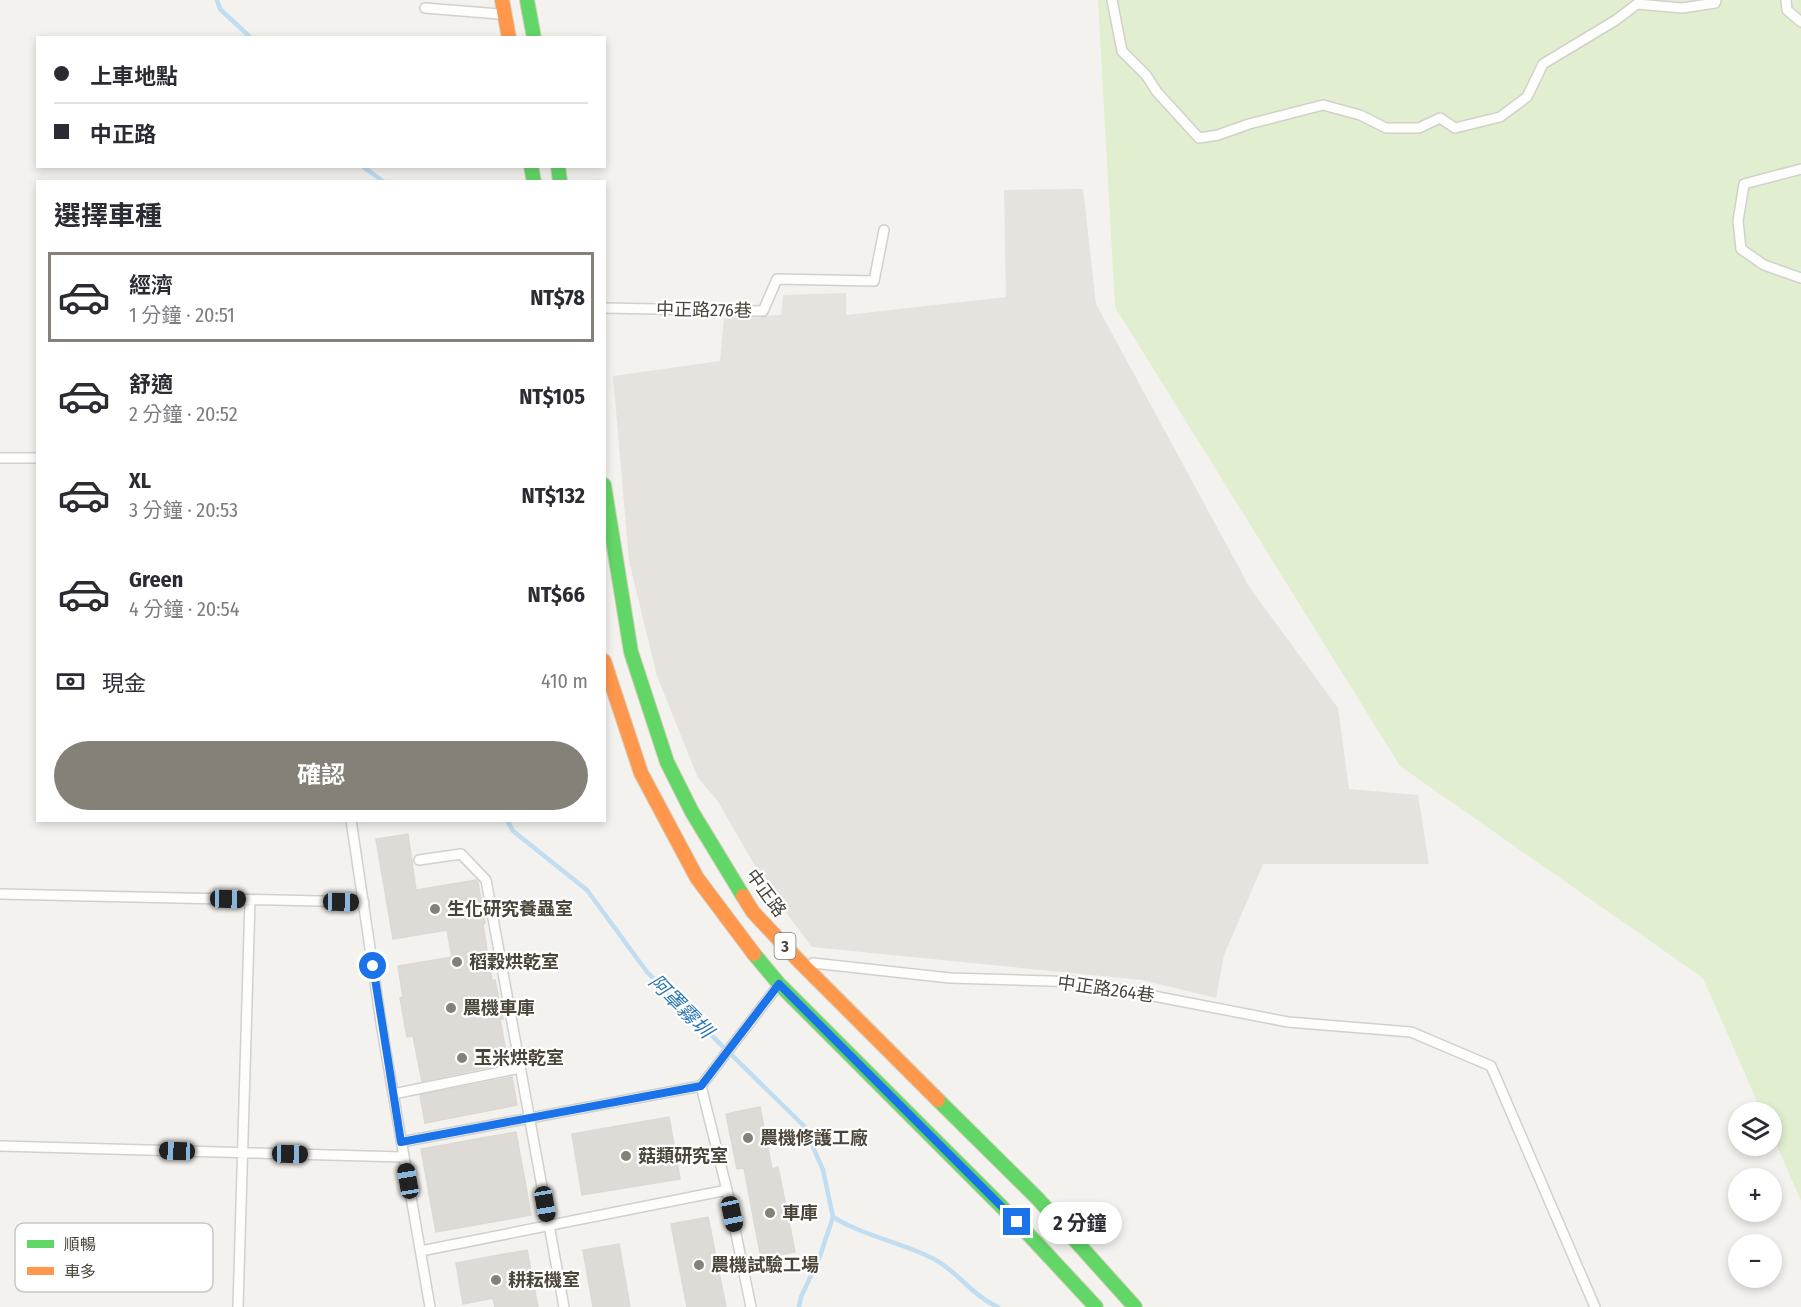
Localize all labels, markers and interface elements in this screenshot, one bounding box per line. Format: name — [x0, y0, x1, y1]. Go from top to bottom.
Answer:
text: 上車地點 — [90, 63, 178, 90]
text: 中正路 — [90, 121, 156, 148]
text: 選擇車種 — [54, 200, 162, 232]
icon: car — [57, 270, 111, 324]
text: 經濟 — [129, 272, 173, 299]
text: NT$78 — [530, 284, 585, 311]
street label: 中正路276巷 — [656, 298, 752, 322]
text: 1 分鐘 · 20:51 — [129, 303, 235, 327]
icon: car — [57, 369, 111, 423]
text: 舒適 — [129, 371, 173, 398]
text: NT$105 — [519, 383, 585, 410]
text: 2 分鐘 · 20:52 — [129, 402, 238, 426]
text: XL — [129, 467, 151, 494]
icon: car — [57, 468, 111, 522]
text: NT$132 — [522, 482, 585, 509]
text: 3 分鐘 · 20:53 — [129, 498, 238, 522]
text: Green — [129, 566, 183, 593]
icon: car — [57, 567, 111, 621]
text: NT$66 — [528, 581, 585, 608]
text: 4 分鐘 · 20:54 — [129, 597, 239, 621]
icon: cash — [54, 665, 87, 698]
text: 410 m — [541, 669, 588, 693]
text: 現金 — [102, 670, 146, 697]
button: 確認 — [54, 741, 588, 810]
street label: 中正路 — [741, 865, 791, 921]
car — [210, 890, 246, 908]
car — [323, 893, 359, 911]
place label: 生化研究養蟲室 — [447, 898, 573, 920]
marker: 生化研究養蟲室 — [428, 902, 442, 916]
road number: 3 — [774, 933, 796, 959]
place label: 稻穀烘乾室 — [469, 951, 559, 973]
route start — [359, 952, 386, 979]
marker: 稻穀烘乾室 — [450, 955, 464, 969]
water label: 阿罩霧圳 — [644, 969, 720, 1045]
street label: 中正路264巷 — [1056, 971, 1156, 1007]
place label: 農機車庫 — [463, 997, 535, 1019]
marker: 農機車庫 — [444, 1001, 458, 1015]
place label: 玉米烘乾室 — [474, 1047, 564, 1069]
marker: 玉米烘乾室 — [455, 1051, 469, 1065]
map controls — [1728, 1102, 1782, 1288]
button: layers — [1728, 1102, 1782, 1156]
place label: 農機修護工廠 — [760, 1127, 868, 1149]
marker: 農機修護工廠 — [741, 1131, 755, 1145]
car — [159, 1141, 195, 1161]
car — [272, 1145, 308, 1163]
place label: 菇類研究室 — [638, 1145, 728, 1167]
marker: 菇類研究室 — [619, 1149, 633, 1163]
car — [396, 1162, 420, 1200]
button: + — [1728, 1168, 1782, 1222]
car — [533, 1185, 557, 1223]
car — [719, 1195, 745, 1233]
callout: 2 分鐘 — [1038, 1201, 1122, 1243]
place label: 車庫 — [782, 1202, 818, 1224]
marker: 車庫 — [763, 1206, 777, 1220]
route end — [1003, 1208, 1030, 1235]
text: 2 分鐘 — [1053, 1211, 1107, 1235]
legend — [15, 1223, 213, 1292]
button: − — [1728, 1234, 1782, 1288]
text: 順暢 — [64, 1235, 96, 1254]
place label: 農機試驗工場 — [711, 1254, 819, 1276]
marker: 農機試驗工場 — [692, 1258, 706, 1272]
text: 車多 — [64, 1262, 96, 1281]
place label: 耕耘機室 — [508, 1269, 580, 1291]
marker: 耕耘機室 — [489, 1273, 503, 1287]

